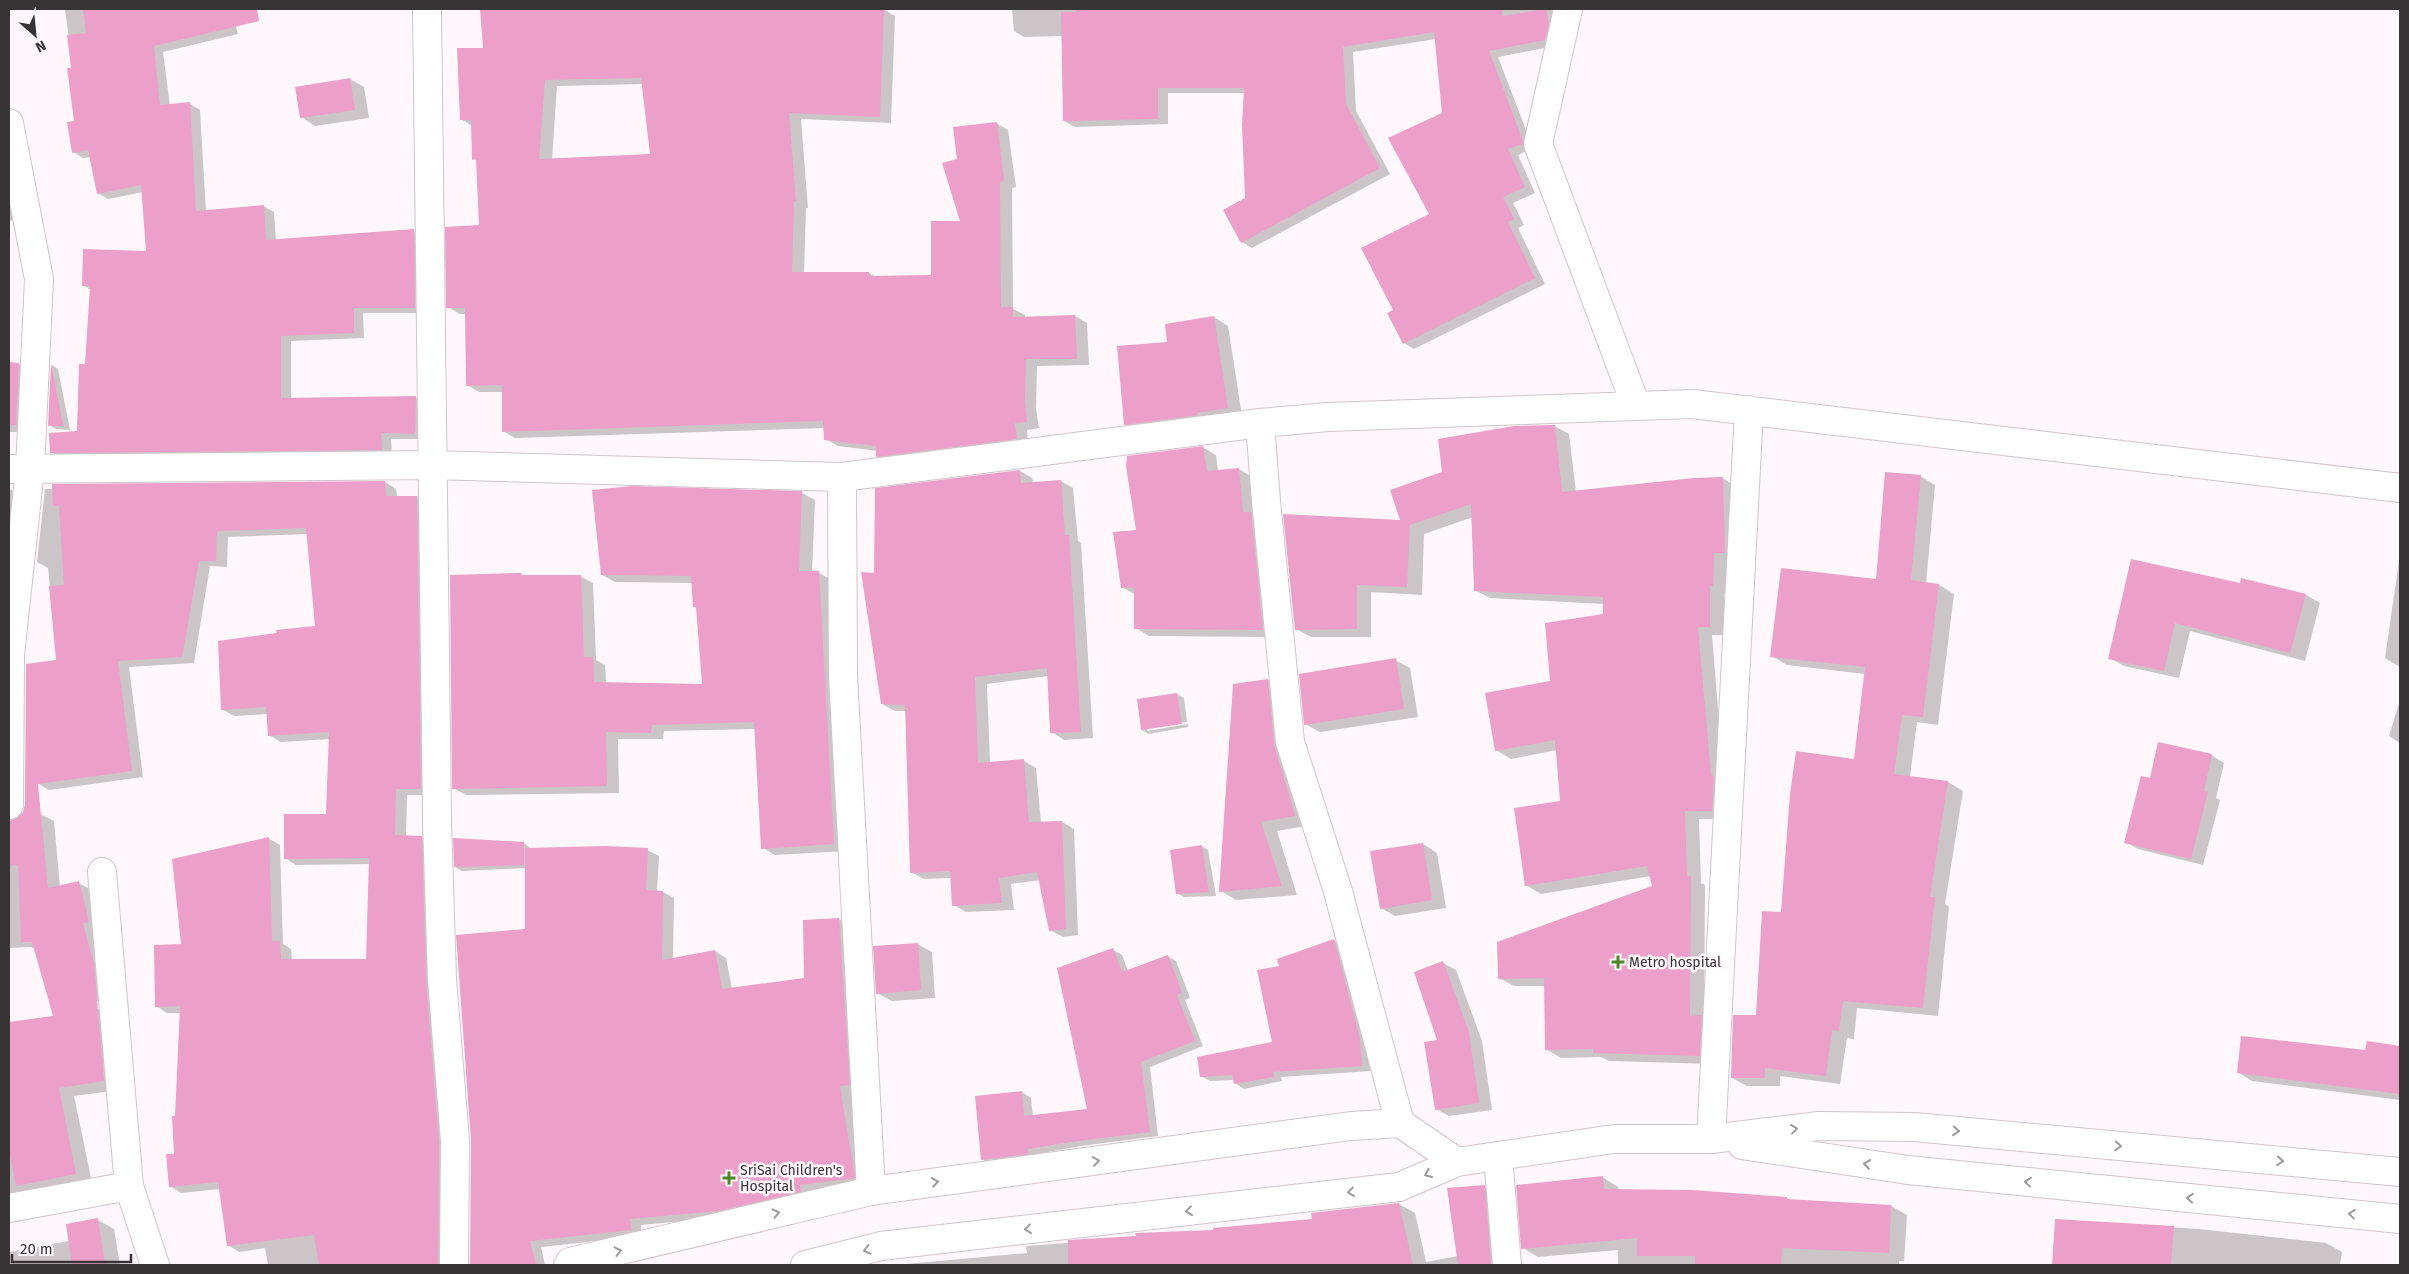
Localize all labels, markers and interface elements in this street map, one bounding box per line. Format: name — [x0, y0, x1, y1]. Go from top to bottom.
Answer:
north arrow — [10, 10, 60, 60]
text: N — [33, 36, 49, 56]
place label: Metro hospital — [1629, 954, 1721, 971]
marker: Metro hospital — [1611, 955, 1625, 969]
one-way arrow — [1790, 1124, 1798, 1135]
one-way arrow — [1953, 1125, 1961, 1136]
one-way arrow — [2114, 1140, 2122, 1151]
one-way arrow — [2276, 1155, 2284, 1166]
one-way arrow — [1092, 1156, 1100, 1166]
one-way arrow — [1863, 1159, 1871, 1170]
place label: SriSai Children's Hospital — [740, 1162, 843, 1195]
one-way arrow — [1424, 1168, 1433, 1179]
marker: SriSai Children's Hospital — [722, 1171, 736, 1185]
one-way arrow — [931, 1177, 939, 1188]
one-way arrow — [2024, 1177, 2032, 1188]
one-way arrow — [1347, 1186, 1355, 1197]
one-way arrow — [2186, 1193, 2194, 1204]
one-way arrow — [1185, 1205, 1193, 1216]
one-way arrow — [771, 1208, 780, 1219]
one-way arrow — [2347, 1209, 2355, 1220]
one-way arrow — [1024, 1223, 1032, 1234]
scale bar — [12, 1232, 131, 1264]
text: 20 m — [20, 1240, 53, 1258]
one-way arrow — [862, 1244, 871, 1255]
one-way arrow — [613, 1246, 622, 1257]

